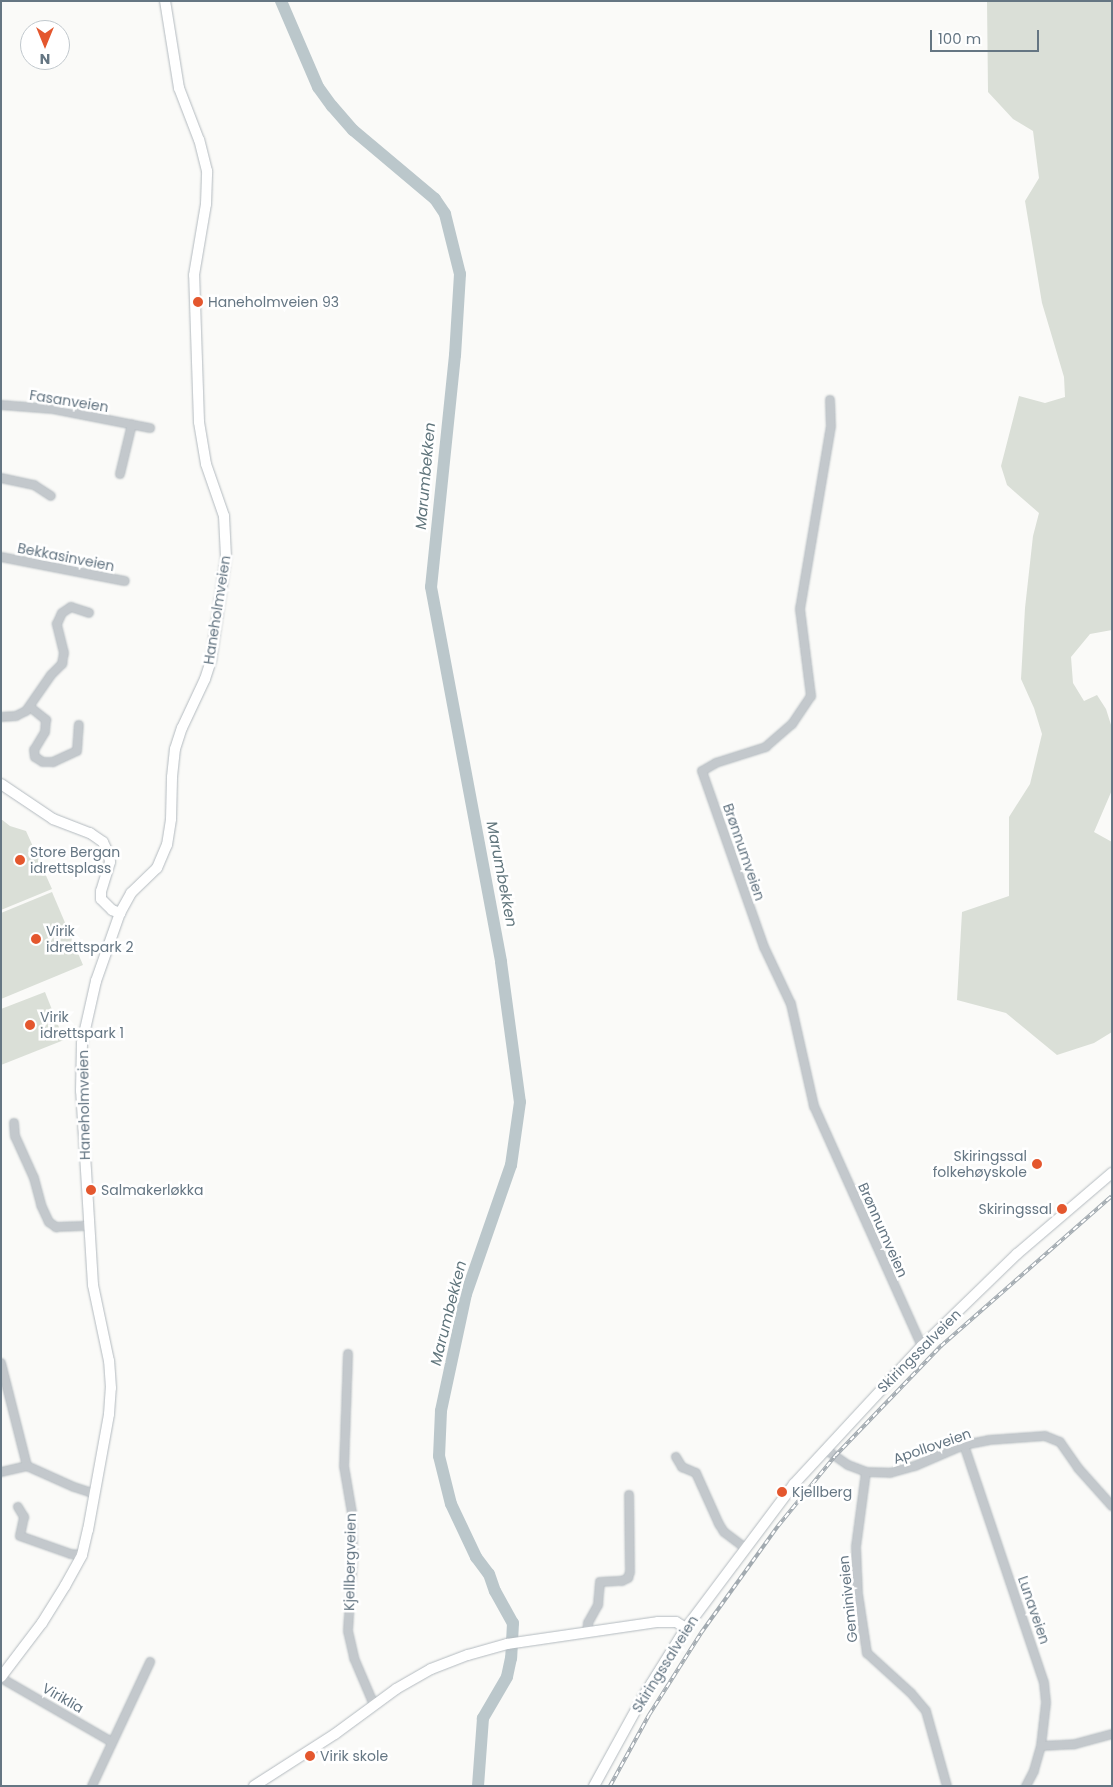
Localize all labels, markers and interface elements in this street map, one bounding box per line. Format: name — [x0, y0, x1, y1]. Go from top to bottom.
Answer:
north arrow — [20, 20, 70, 70]
scale bar — [933, 20, 1042, 52]
text: 100 m — [938, 28, 981, 49]
text: N — [40, 49, 50, 69]
place label: Haneholmveien 93 — [208, 294, 339, 310]
marker: Haneholmveien 93 — [192, 296, 204, 308]
street label: Fasanveien — [28, 386, 110, 416]
water label: Marumbekken — [411, 422, 439, 530]
street label: Bekkasinveien — [16, 539, 116, 575]
street label: Haneholmveien — [200, 554, 234, 666]
street label: Brønnumveien — [720, 801, 768, 903]
water label: Marumbekken — [483, 820, 521, 928]
place label: Store Bergan idrettsplass — [30, 844, 120, 876]
marker: Store Bergan idrettsplass — [14, 854, 26, 866]
place label: Virik idrettspark 2 — [46, 923, 133, 956]
marker: Virik idrettspark 2 — [30, 933, 42, 945]
place label: Virik idrettspark 1 — [40, 1009, 124, 1042]
marker: Virik idrettspark 1 — [24, 1019, 36, 1031]
street label: Haneholmveien — [75, 1050, 93, 1160]
place label: Skiringssal folkehøyskole — [933, 1148, 1027, 1180]
marker: Skiringssal folkehøyskole — [1031, 1158, 1043, 1170]
street label: Brønnumveien — [855, 1180, 911, 1280]
place label: Salmakerløkka — [101, 1182, 203, 1198]
marker: Salmakerløkka — [85, 1184, 97, 1196]
place label: Skiringssal — [979, 1201, 1052, 1217]
marker: Skiringssal — [1056, 1203, 1068, 1215]
water label: Marumbekken — [426, 1259, 470, 1367]
street label: Skiringssalveien — [874, 1306, 964, 1396]
street label: Apolloveien — [891, 1425, 973, 1467]
place label: Kjellberg — [792, 1484, 852, 1500]
marker: Kjellberg — [776, 1486, 788, 1498]
street label: Kjellbergveien — [341, 1513, 359, 1611]
street label: Geminiveien — [835, 1555, 861, 1643]
street label: Lunaveien — [1014, 1574, 1054, 1646]
street label: Skiringssalveien — [628, 1612, 702, 1716]
street label: Viriklia — [39, 1679, 87, 1717]
place label: Virik skole — [320, 1748, 388, 1764]
marker: Virik skole — [304, 1750, 316, 1762]

